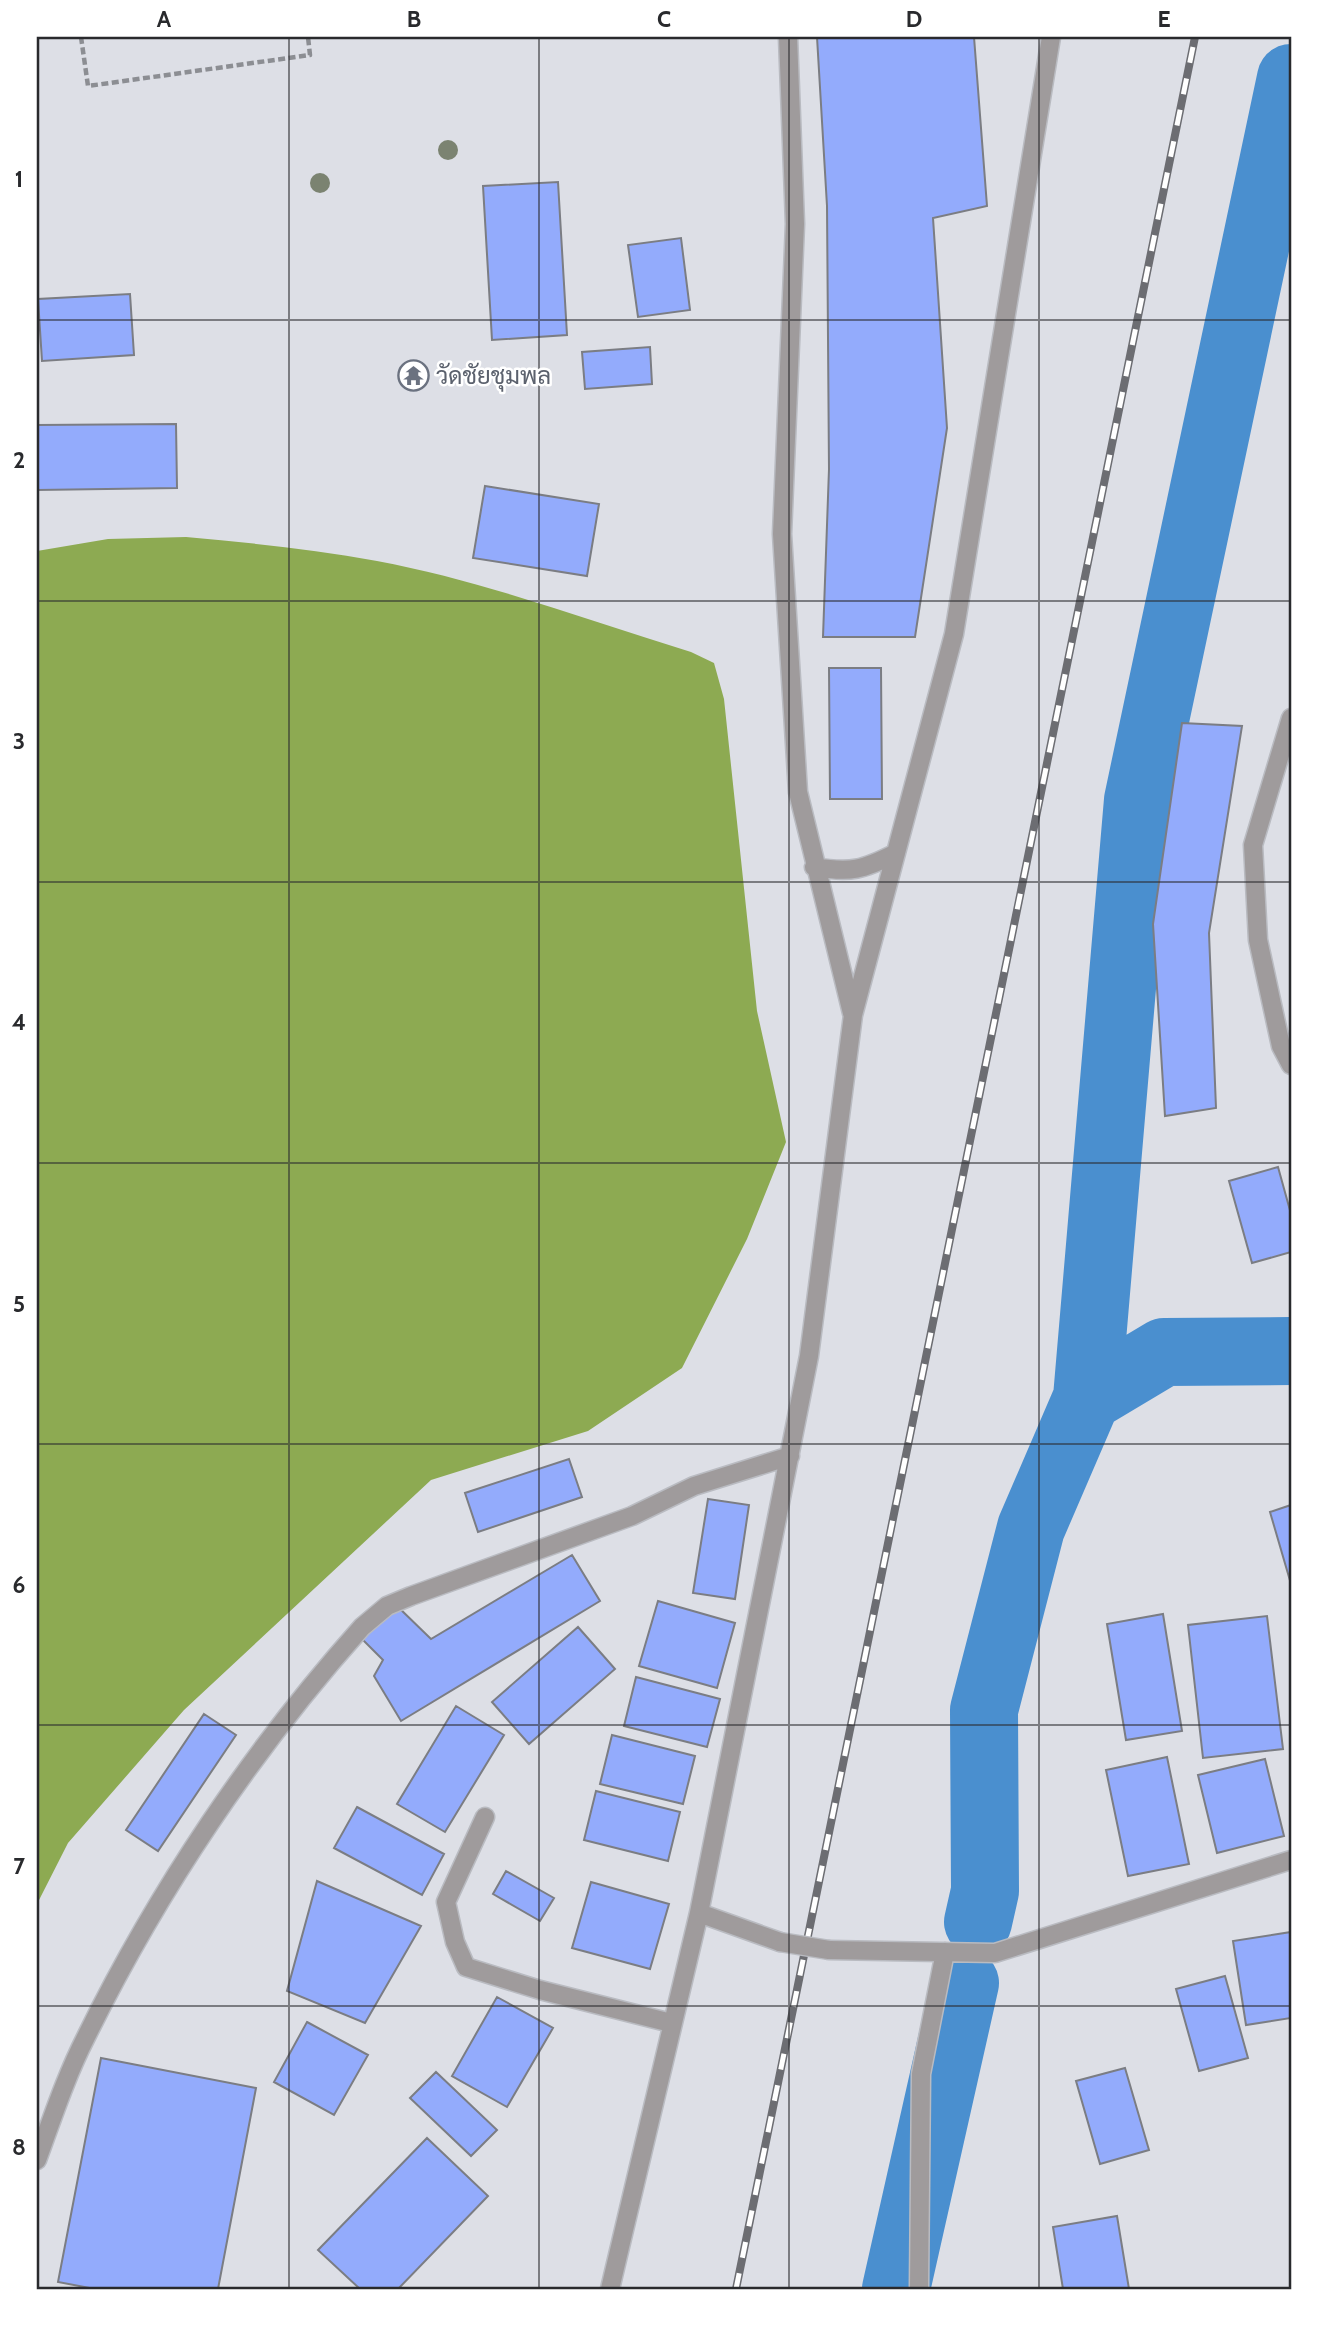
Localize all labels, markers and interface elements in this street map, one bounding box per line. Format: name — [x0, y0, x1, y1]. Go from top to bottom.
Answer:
text: A — [157, 5, 172, 33]
text: B — [407, 5, 421, 33]
text: C — [657, 5, 671, 33]
text: D — [906, 5, 922, 33]
text: E — [1157, 5, 1171, 33]
text: 1 — [15, 165, 23, 193]
temple icon: วัดชัยชุมพล — [396, 358, 430, 392]
place label: วัดชัยชุมพล — [436, 361, 551, 392]
text: 2 — [13, 446, 25, 474]
text: 3 — [13, 727, 25, 755]
text: 4 — [12, 1008, 26, 1036]
text: 5 — [13, 1290, 25, 1318]
text: 6 — [13, 1571, 25, 1599]
text: 7 — [13, 1852, 25, 1880]
text: 8 — [12, 2133, 26, 2161]

